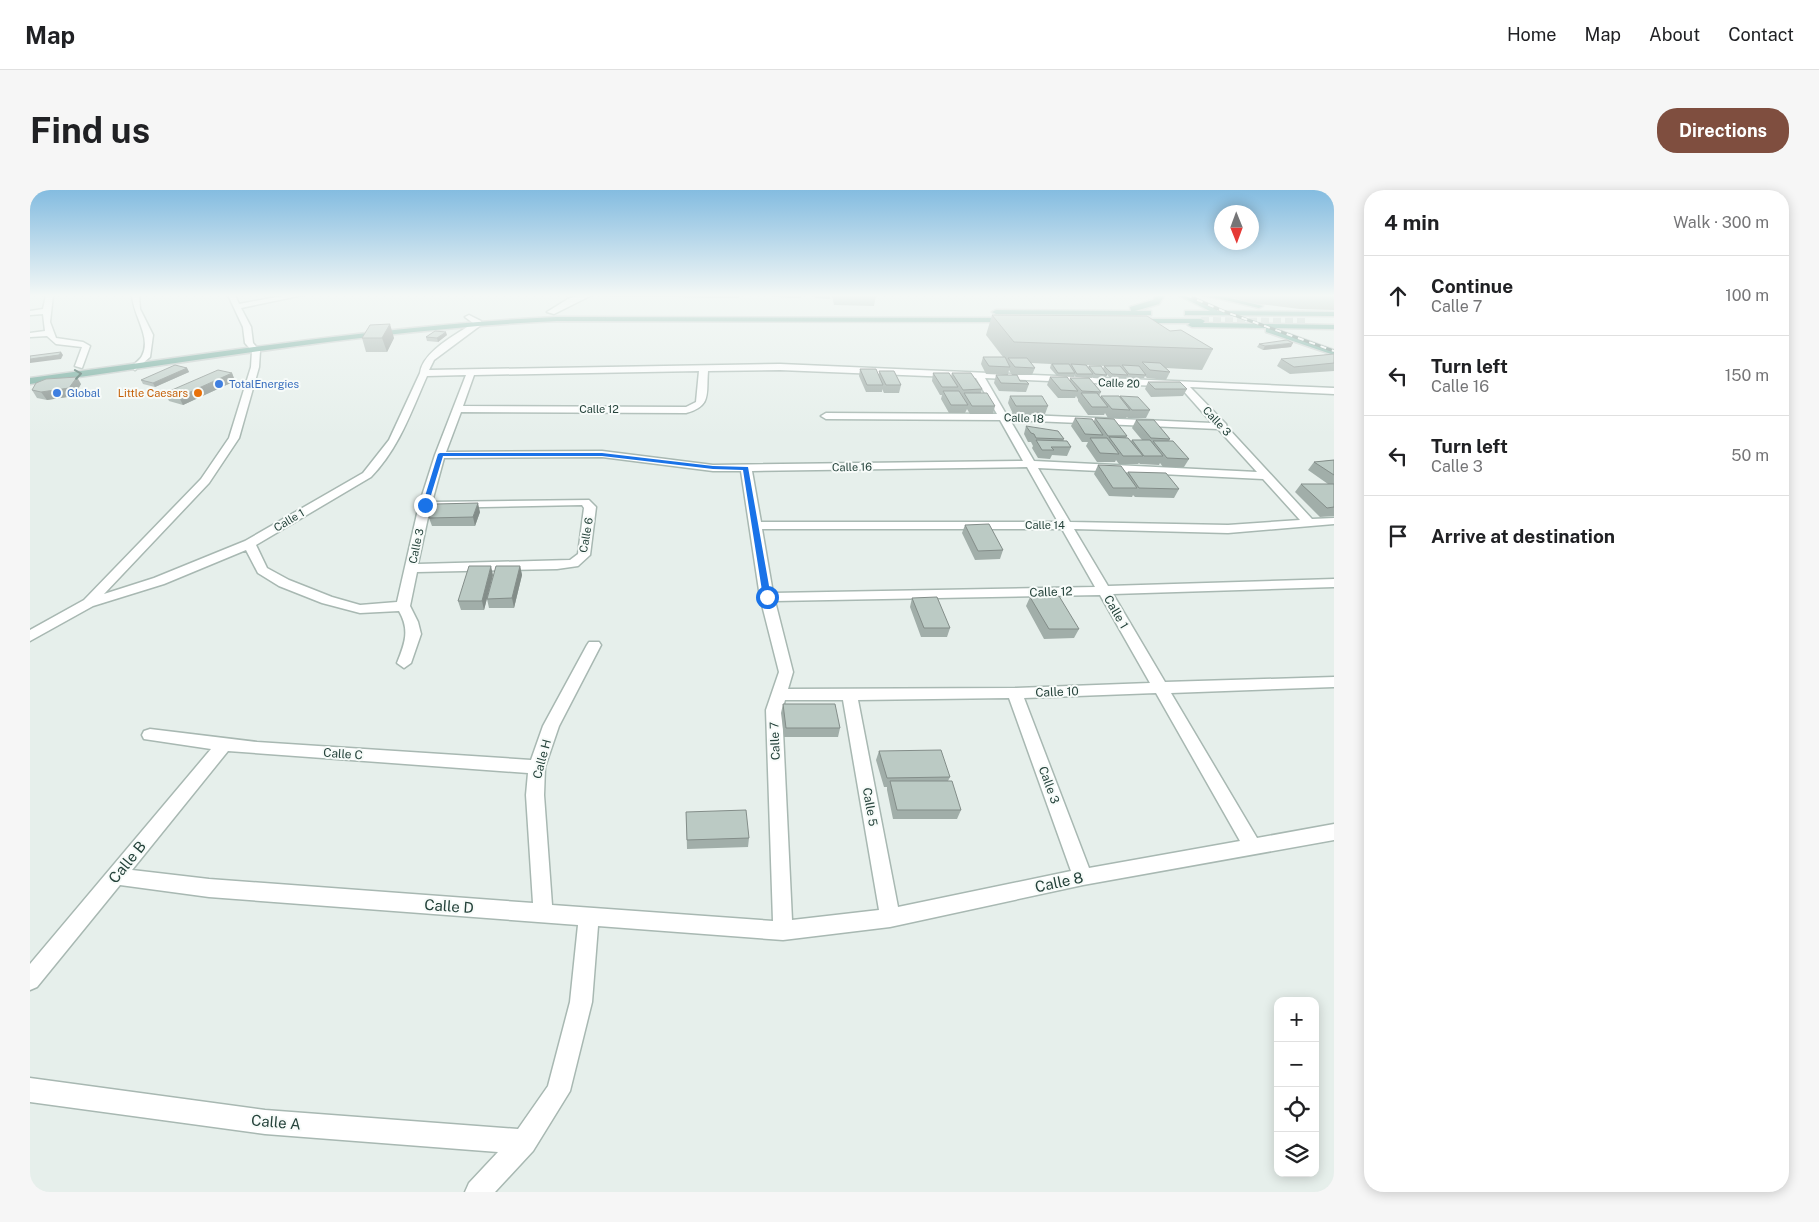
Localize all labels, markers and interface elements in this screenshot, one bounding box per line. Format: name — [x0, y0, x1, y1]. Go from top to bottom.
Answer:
text: Map — [25, 21, 75, 49]
text: Home — [1507, 24, 1557, 45]
text: Map — [1585, 24, 1621, 45]
text: About — [1649, 24, 1700, 45]
text: Contact — [1728, 24, 1794, 45]
button: Directions — [1657, 108, 1789, 153]
text: Find us — [30, 110, 150, 151]
north arrow — [1214, 205, 1259, 250]
text: 4 min — [1384, 210, 1439, 235]
text: Walk · 300 m — [1673, 213, 1769, 232]
text: Continue — [1431, 275, 1513, 297]
icon: ahead — [1384, 282, 1412, 310]
text: 100 m — [1725, 286, 1769, 305]
text: Calle 7 — [1431, 297, 1482, 316]
text: Turn left — [1431, 355, 1508, 377]
icon: left — [1384, 362, 1412, 390]
text: 150 m — [1725, 366, 1769, 385]
one-way arrow — [75, 369, 83, 380]
street label: Calle 20 — [1098, 376, 1140, 390]
text: Calle 16 — [1431, 377, 1489, 396]
marker: TotalEnergies — [213, 378, 225, 390]
place label: TotalEnergies — [229, 378, 300, 390]
marker: Global — [51, 387, 63, 399]
place label: Global — [67, 387, 100, 399]
place label: Little Caesars — [118, 387, 188, 399]
marker: Little Caesars — [192, 387, 204, 399]
street label: Calle 12 — [579, 403, 619, 415]
street label: Calle 3 — [1200, 404, 1234, 438]
street label: Calle 18 — [1004, 411, 1044, 425]
text: Turn left — [1431, 435, 1508, 457]
icon: left — [1384, 442, 1412, 470]
text: 50 m — [1731, 446, 1769, 465]
text: Calle 3 — [1431, 457, 1483, 476]
street label: Calle 16 — [832, 461, 872, 473]
route end — [414, 494, 437, 517]
street label: Calle 1 — [272, 506, 306, 534]
street label: Calle 6 — [577, 516, 595, 554]
street label: Calle 14 — [1025, 519, 1065, 531]
icon: arrive — [1384, 522, 1412, 550]
text: Arrive at destination — [1431, 525, 1615, 547]
street label: Calle 3 — [406, 527, 426, 565]
street label: Calle 12 — [1029, 584, 1073, 600]
route start — [756, 586, 779, 609]
street label: Calle 1 — [1101, 593, 1131, 631]
street label: Calle 10 — [1035, 684, 1079, 700]
street label: Calle 7 — [767, 722, 783, 760]
street label: Calle H — [530, 738, 554, 780]
street label: Calle C — [323, 746, 363, 762]
street label: Calle 3 — [1036, 764, 1062, 806]
street label: Calle 5 — [860, 787, 880, 828]
street label: Calle B — [105, 838, 149, 886]
street label: Calle 8 — [1033, 869, 1085, 895]
street label: Calle D — [424, 896, 474, 916]
map controls — [1274, 997, 1319, 1177]
button: + — [1274, 997, 1319, 1042]
button: − — [1274, 1042, 1319, 1087]
button: locate — [1274, 1087, 1319, 1132]
street label: Calle A — [251, 1111, 302, 1133]
button: layers — [1274, 1132, 1319, 1177]

